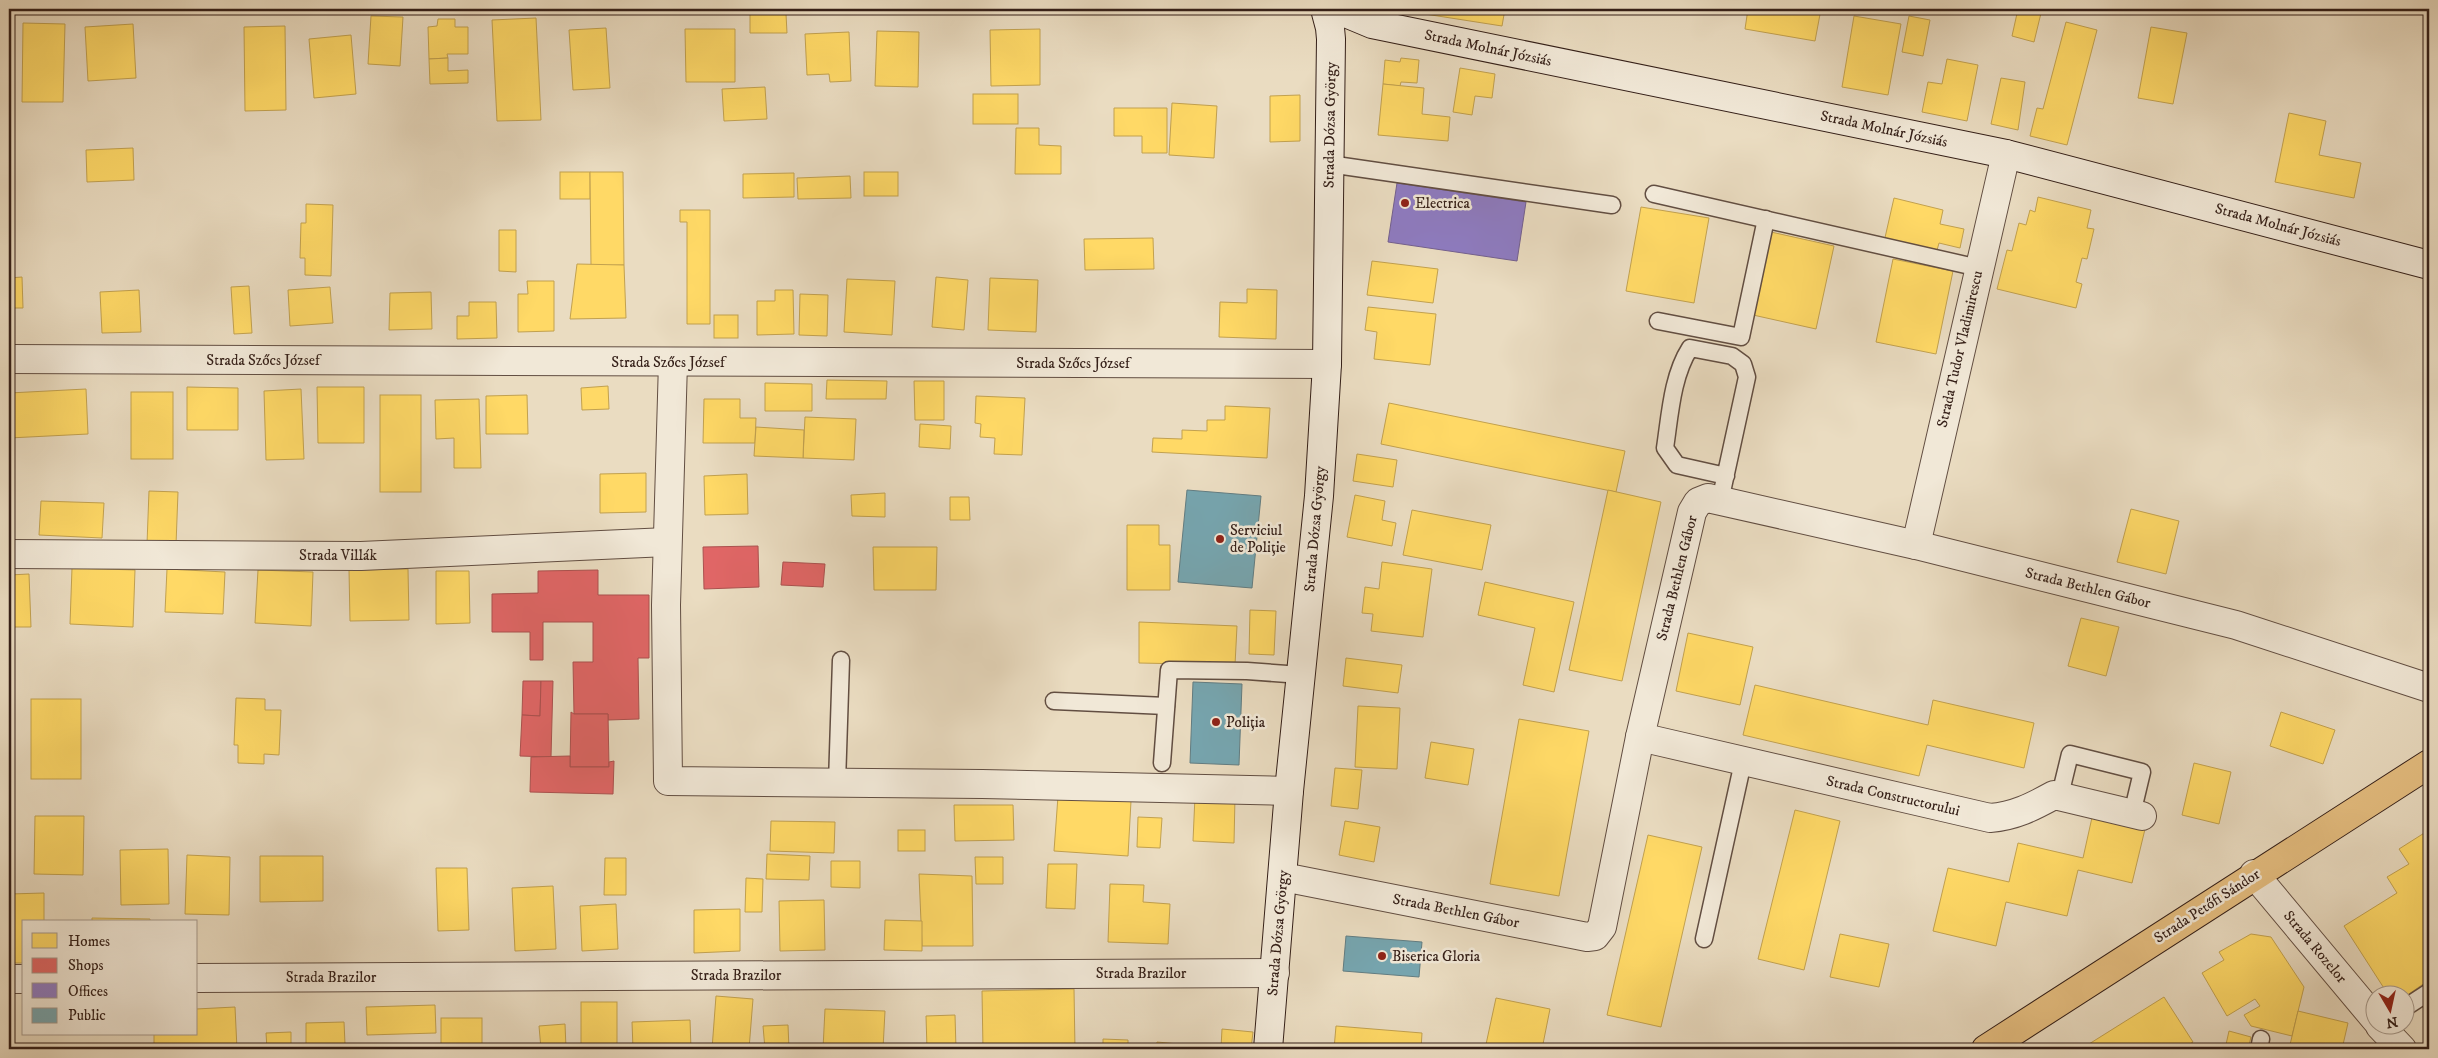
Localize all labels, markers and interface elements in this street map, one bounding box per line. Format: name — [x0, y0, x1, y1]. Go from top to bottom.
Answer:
street label: Strada Molnár Józsiás — [1423, 25, 1553, 71]
street label: Strada Dózsa György — [1319, 61, 1341, 188]
street label: Strada Molnár Józsiás — [1819, 106, 1949, 152]
place label: Electrica — [1415, 194, 1470, 213]
marker: Electrica — [1399, 197, 1411, 209]
street label: Strada Molnár Józsiás — [2213, 199, 2343, 251]
street label: Strada Tudor Vladimirescu — [1933, 269, 1987, 429]
street label: Strada Szőcs József — [206, 351, 322, 370]
street label: Strada Szőcs József — [611, 353, 727, 372]
street label: Strada Szőcs József — [1016, 354, 1132, 373]
street label: Strada Dózsa György — [1300, 464, 1330, 593]
street label: Strada Bethlen Gábor — [1652, 513, 1702, 643]
place label: Serviciul de Poliție — [1230, 521, 1286, 557]
marker: Serviciul de Poliție — [1214, 533, 1226, 545]
street label: Strada Villák — [299, 546, 377, 565]
street label: Strada Bethlen Gábor — [2023, 563, 2153, 613]
place label: Poliția — [1226, 713, 1266, 732]
marker: Poliția — [1210, 716, 1222, 728]
street label: Strada Constructorului — [1824, 771, 1962, 821]
street label: Strada Petőfi Sándor — [2150, 864, 2264, 947]
street label: Strada Dózsa György — [1263, 868, 1293, 997]
street label: Strada Bethlen Gábor — [1391, 889, 1521, 933]
street label: Strada Rozelor — [2279, 907, 2351, 987]
legend — [22, 920, 198, 1036]
text: Homes — [68, 932, 110, 951]
place label: Biserica Gloria — [1392, 947, 1481, 966]
marker: Biserica Gloria — [1376, 950, 1388, 962]
text: Shops — [68, 956, 104, 975]
street label: Strada Brazilor — [1096, 964, 1187, 983]
street label: Strada Brazilor — [691, 966, 782, 985]
street label: Strada Brazilor — [286, 968, 377, 987]
text: Offices — [68, 982, 108, 1001]
north arrow — [2366, 986, 2416, 1036]
text: Public — [68, 1006, 106, 1025]
text: N — [2384, 1012, 2399, 1032]

